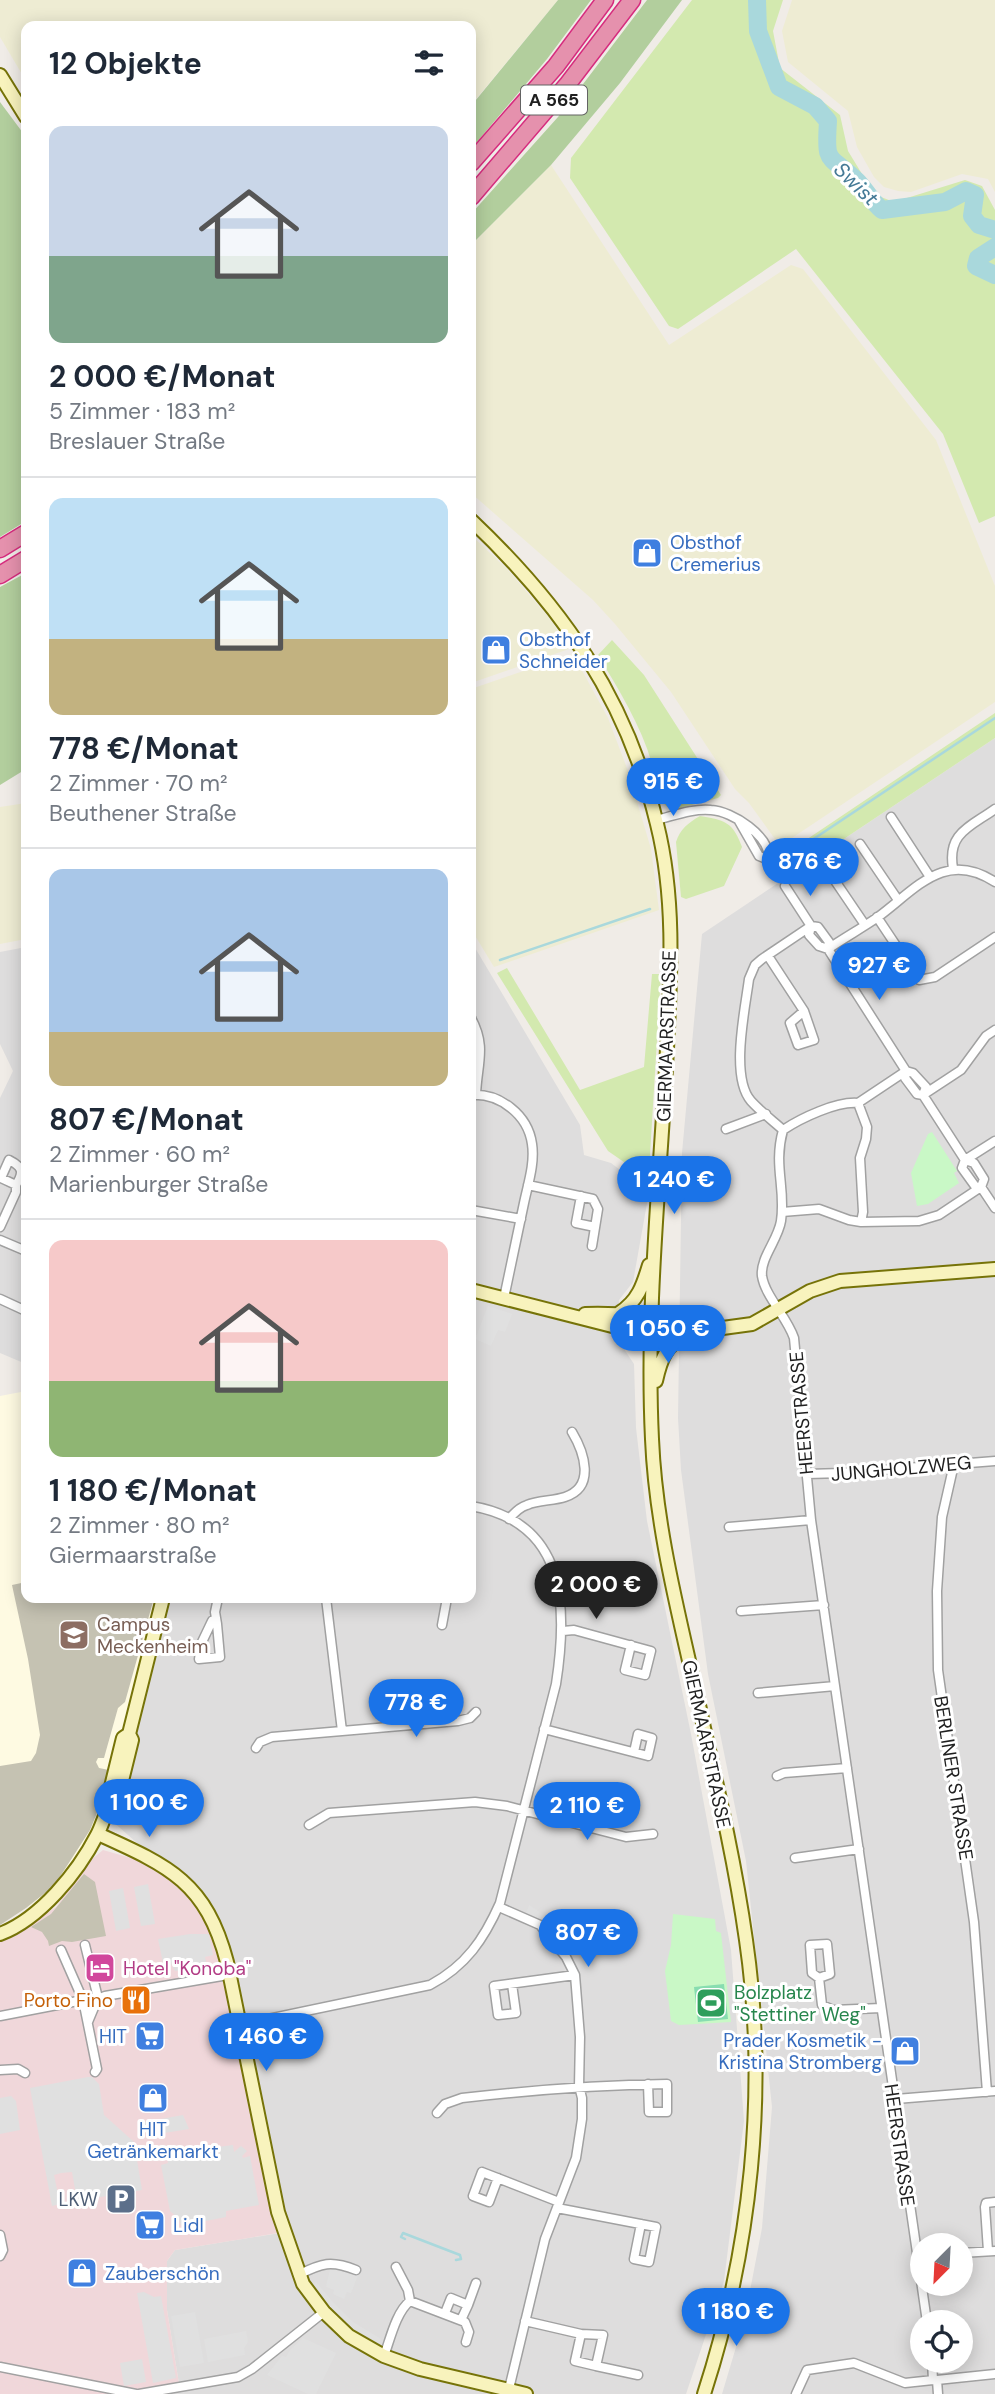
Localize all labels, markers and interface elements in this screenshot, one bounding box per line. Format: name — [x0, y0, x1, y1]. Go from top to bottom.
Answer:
text: 12 Objekte — [49, 44, 202, 83]
icon: filters — [410, 44, 448, 82]
road number: A 565 — [521, 86, 587, 114]
water label: Swist — [828, 156, 885, 213]
icon: home — [186, 171, 312, 297]
text: 2 000 €/Monat — [49, 357, 275, 396]
text: 5 Zimmer · 183 m² — [49, 396, 235, 426]
text: Breslauer Straße — [49, 426, 225, 456]
place label: Obsthof Cremerius — [670, 530, 761, 577]
shop icon: Obsthof Cremerius — [630, 536, 664, 570]
icon: home — [186, 543, 312, 669]
place label: Obsthof Schneider — [519, 627, 608, 674]
shop icon: Obsthof Schneider — [479, 633, 513, 667]
text: 778 €/Monat — [49, 729, 239, 768]
pin: 915 € — [624, 758, 722, 818]
text: 915 € — [643, 766, 703, 796]
text: 2 Zimmer · 70 m² — [49, 768, 228, 798]
text: Beuthener Straße — [49, 798, 237, 828]
pin: 876 € — [761, 838, 859, 898]
text: 876 € — [778, 846, 842, 876]
icon: home — [186, 914, 312, 1040]
pin: 927 € — [830, 942, 928, 1002]
street label: GIERMAARSTRASSE — [651, 950, 682, 1122]
text: 927 € — [847, 950, 911, 980]
text: 807 €/Monat — [49, 1100, 244, 1139]
text: 2 Zimmer · 60 m² — [49, 1139, 230, 1169]
pin: 1 240 € — [609, 1156, 739, 1216]
text: 1 240 € — [633, 1164, 715, 1194]
text: Marienburger Straße — [49, 1169, 268, 1199]
icon: home — [186, 1285, 312, 1411]
pin: 1 050 € — [603, 1306, 733, 1365]
text: 1 050 € — [626, 1313, 710, 1343]
street label: HEERSTRASSE — [784, 1350, 819, 1476]
street label: JUNGHOLZWEG — [830, 1450, 972, 1487]
text: 1 180 €/Monat — [49, 1471, 257, 1510]
text: 2 Zimmer · 80 m² — [49, 1510, 230, 1540]
text: Giermaarstraße — [49, 1540, 217, 1570]
pin: 2 000 € — [531, 1562, 661, 1621]
text: 2 000 € — [551, 1569, 641, 1599]
place label: Campus Meckenheim — [97, 1612, 208, 1659]
school or university icon: Campus Meckenheim — [57, 1618, 91, 1652]
street label: GIERMAARSTRASSE — [676, 1658, 737, 1831]
pin: 778 € — [367, 1680, 465, 1739]
text: 778 € — [385, 1687, 447, 1717]
street label: BERLINER STRASSE — [928, 1694, 979, 1862]
pin: 1 100 € — [84, 1780, 214, 1839]
pin: 2 110 € — [522, 1783, 652, 1842]
text: 1 100 € — [110, 1787, 188, 1817]
text: 2 110 € — [549, 1790, 625, 1820]
pin: 807 € — [539, 1910, 637, 1969]
text: 807 € — [555, 1917, 621, 1947]
hotel icon: Hotel "Konoba" — [83, 1951, 117, 1985]
place label: Hotel "Konoba" — [123, 1956, 251, 1981]
place label: Bolzplatz "Stettiner Weg" — [734, 1980, 866, 2027]
restaurant icon: Porto Fino — [119, 1983, 153, 2017]
sports icon: Bolzplatz "Stettiner Weg" — [694, 1986, 728, 2020]
place label: Porto Fino — [24, 1988, 113, 2013]
pin: 1 460 € — [201, 2014, 331, 2073]
supermarket icon: HIT — [133, 2019, 167, 2053]
text: 1 460 € — [224, 2021, 308, 2051]
place label: HIT — [99, 2024, 127, 2049]
place label: Prader Kosmetik - Kristina Stromberg — [718, 2028, 882, 2075]
shop icon: Prader Kosmetik - Kristina Stromberg — [888, 2034, 922, 2068]
shop icon: HIT Getränkemarkt — [136, 2081, 170, 2115]
street label: HEERSTRASSE — [879, 2082, 920, 2208]
place label: HIT Getränkemarkt — [87, 2117, 219, 2164]
parking icon: LKW — [104, 2182, 138, 2216]
place label: LKW — [58, 2187, 98, 2212]
supermarket icon: Lidl — [133, 2208, 167, 2242]
place label: Lidl — [173, 2213, 204, 2238]
north arrow — [910, 2233, 973, 2296]
map controls — [910, 2233, 973, 2373]
shop icon: Zauberschön — [65, 2256, 99, 2290]
place label: Zauberschön — [105, 2261, 220, 2286]
pin: 1 180 € — [671, 2288, 801, 2348]
text: 1 180 € — [698, 2296, 774, 2326]
button: locate — [910, 2310, 973, 2373]

